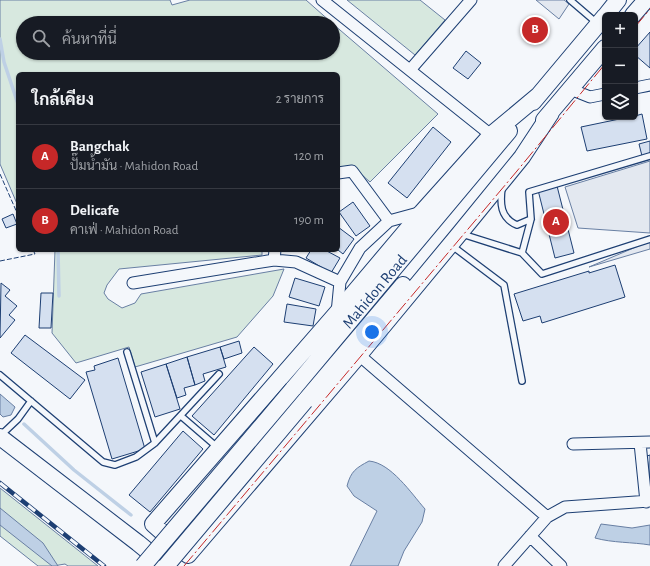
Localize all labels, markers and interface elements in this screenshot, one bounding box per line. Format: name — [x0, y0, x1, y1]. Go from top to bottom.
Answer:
map controls — [602, 12, 638, 120]
button: + — [602, 12, 638, 48]
pin: B — [522, 15, 548, 45]
search box — [16, 16, 340, 60]
icon: search — [30, 27, 52, 49]
text: ค้นหาที่นี่ — [62, 32, 117, 47]
button: − — [602, 48, 638, 84]
button: layers — [602, 84, 638, 120]
text: ใกล้เคียง — [32, 91, 94, 108]
text: 2 รายการ — [276, 93, 324, 106]
text: Bangchak — [70, 139, 130, 154]
text: A — [41, 150, 49, 163]
text: 120 m — [294, 150, 324, 163]
text: ปั๊มน้ำมัน · Mahidon Road — [70, 160, 198, 173]
text: Delicafe — [70, 203, 119, 218]
pin: A — [543, 207, 569, 237]
text: B — [41, 214, 49, 227]
text: 190 m — [294, 214, 324, 227]
text: คาเฟ่ · Mahidon Road — [70, 224, 179, 237]
street label: Mahidon Road — [339, 252, 410, 332]
your location — [362, 322, 382, 342]

